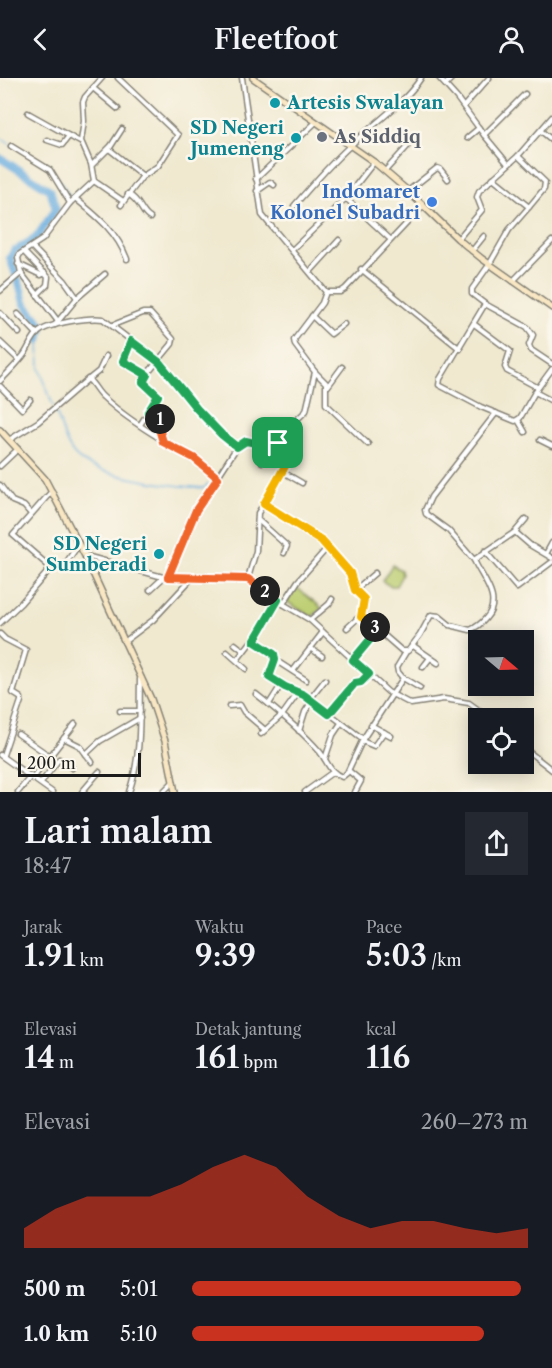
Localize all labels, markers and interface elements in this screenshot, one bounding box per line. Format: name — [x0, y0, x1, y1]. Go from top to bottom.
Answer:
icon: back — [24, 23, 57, 56]
text: Fleetfoot — [214, 23, 338, 56]
icon: person — [495, 23, 528, 56]
place label: Artesis Swalayan — [286, 92, 444, 114]
marker: Artesis Swalayan — [268, 96, 282, 110]
place label: SD Negeri Jumeneng — [188, 117, 285, 160]
place label: As Siddiq — [333, 126, 421, 148]
marker: As Siddiq — [315, 130, 329, 144]
marker: SD Negeri Jumeneng — [289, 131, 303, 145]
place label: Indomaret Kolonel Subadri — [270, 181, 421, 224]
marker: Indomaret Kolonel Subadri — [425, 195, 439, 209]
pin: 1 — [145, 404, 175, 434]
text: 1 — [156, 409, 164, 429]
pin — [252, 417, 303, 468]
icon: arrive — [261, 426, 294, 459]
place label: SD Negeri Sumberadi — [46, 533, 148, 576]
marker: SD Negeri Sumberadi — [152, 547, 166, 561]
pin: 2 — [250, 576, 280, 606]
text: 2 — [260, 581, 270, 601]
pin: 3 — [360, 612, 390, 642]
text: 3 — [370, 617, 380, 637]
north arrow — [468, 630, 534, 696]
map controls — [468, 630, 534, 774]
button: locate — [468, 708, 534, 774]
scale bar — [18, 750, 141, 778]
text: 200 m — [27, 753, 76, 773]
text: Lari malam — [24, 811, 212, 852]
button: share — [465, 812, 528, 875]
text: 18:47 — [24, 854, 71, 878]
text: Jarak — [24, 917, 62, 937]
text: Waktu — [195, 917, 244, 937]
text: Pace — [366, 917, 402, 937]
text: 1.91 — [24, 937, 76, 974]
text: 9:39 — [195, 937, 256, 974]
text: 5:03 — [366, 937, 427, 974]
text: km — [76, 950, 104, 970]
text: /km — [427, 950, 461, 970]
text: Elevasi — [24, 1019, 77, 1039]
text: Detak jantung — [195, 1019, 301, 1039]
text: kcal — [366, 1019, 396, 1039]
text: 14 — [24, 1039, 55, 1076]
text: 161 — [195, 1039, 239, 1076]
text: 116 — [366, 1039, 410, 1076]
text: m — [55, 1052, 74, 1072]
text: bpm — [239, 1052, 278, 1072]
text: Elevasi — [24, 1110, 90, 1134]
text: 260–273 m — [421, 1110, 528, 1134]
text: 500 m — [24, 1277, 85, 1301]
text: 5:01 — [120, 1277, 158, 1301]
text: 1.0 km — [24, 1322, 89, 1346]
text: 5:10 — [120, 1322, 158, 1346]

